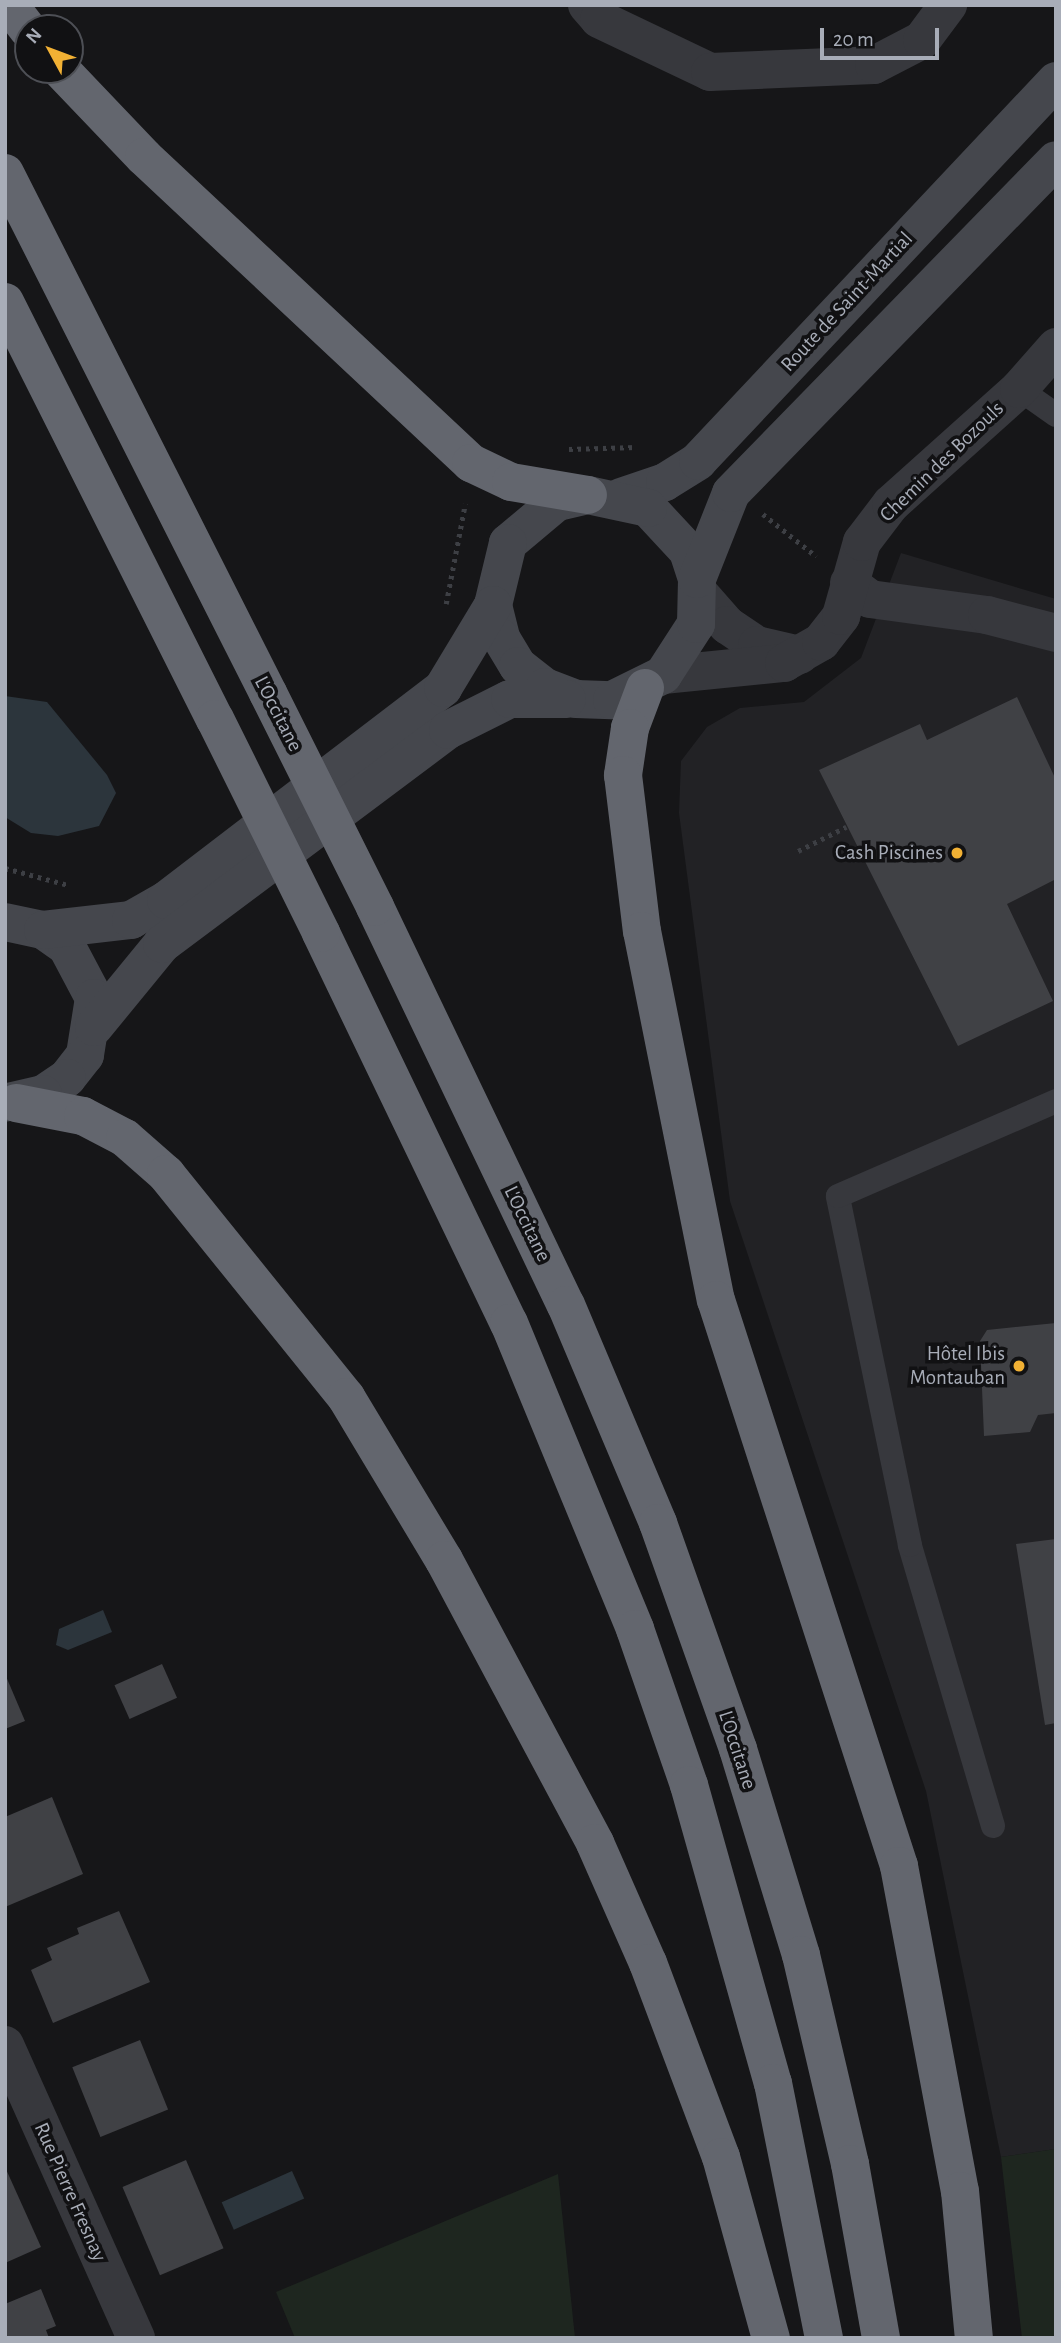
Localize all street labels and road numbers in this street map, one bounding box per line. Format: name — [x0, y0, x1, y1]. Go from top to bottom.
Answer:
street label: Route de Saint-Martial — [776, 227, 918, 377]
street label: Chemin des Bozouls — [875, 396, 1009, 528]
street label: L'Occitane — [248, 672, 308, 756]
street label: L'Occitane — [498, 1182, 556, 1266]
street label: L'Occitane — [712, 1708, 762, 1792]
street label: Rue Pierre Fresnay — [28, 2119, 112, 2265]

